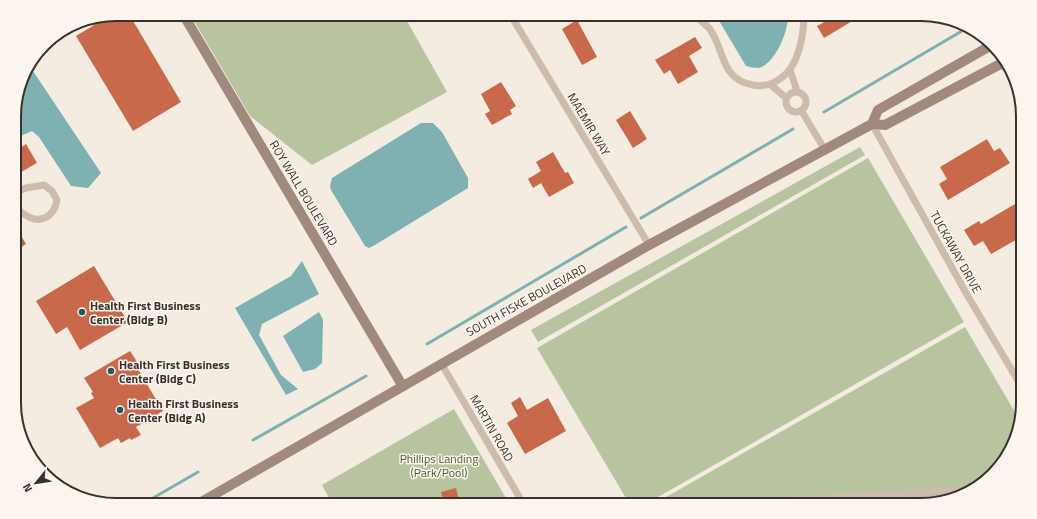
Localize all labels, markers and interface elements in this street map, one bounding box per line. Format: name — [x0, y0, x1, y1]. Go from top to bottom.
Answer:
street label: MAEMIR WAY — [563, 89, 616, 159]
street label: ROY WALL BOULEVARD — [265, 137, 343, 250]
street label: TUCKAWAY DRIVE — [925, 207, 987, 297]
street label: SOUTH FISKE BOULEVARD — [462, 259, 590, 341]
place label: Health First Business Center (Bldg B) — [90, 296, 201, 329]
marker: Health First Business Center (Bldg B) — [77, 307, 87, 317]
place label: Health First Business Center (Bldg C) — [119, 355, 230, 388]
marker: Health First Business Center (Bldg C) — [106, 366, 116, 376]
street label: MARTIN ROAD — [465, 391, 519, 465]
place label: Health First Business Center (Bldg A) — [128, 394, 239, 427]
marker: Health First Business Center (Bldg A) — [115, 405, 125, 415]
park label: Phillips Landing (Park/Pool) — [400, 449, 478, 482]
north arrow — [16, 463, 56, 503]
text: N — [19, 481, 36, 495]

